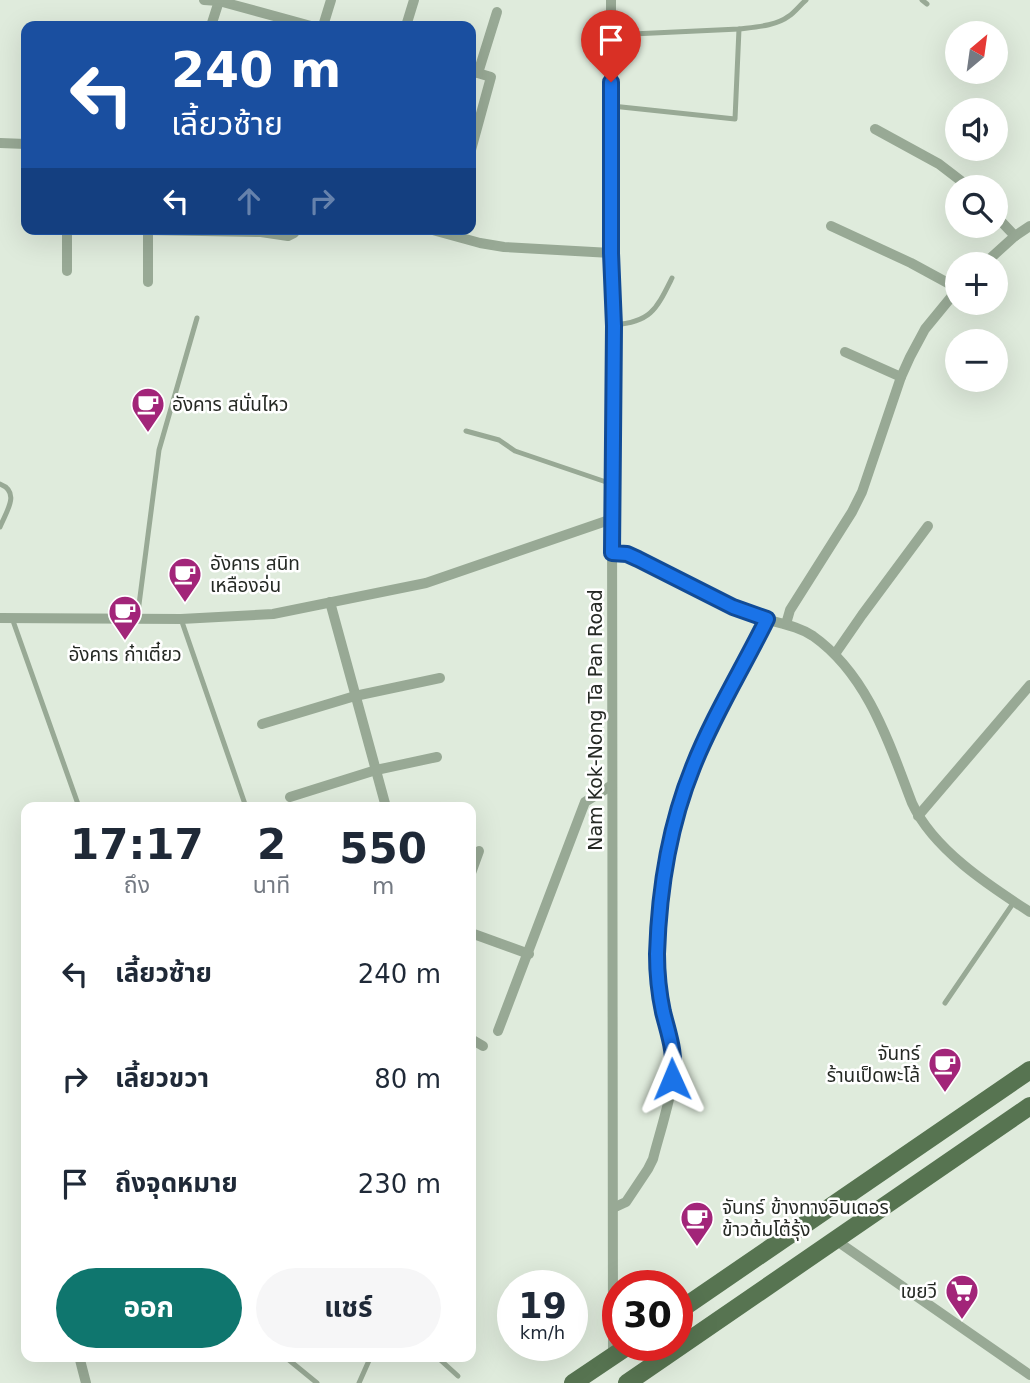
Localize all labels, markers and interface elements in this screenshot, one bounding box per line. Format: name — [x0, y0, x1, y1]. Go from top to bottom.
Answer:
pin — [581, 10, 641, 82]
icon: arrive — [592, 21, 630, 59]
north arrow — [945, 21, 1008, 84]
map controls — [945, 21, 1008, 392]
text: 240 m — [171, 42, 341, 99]
icon: left — [56, 49, 147, 140]
button: sound — [945, 98, 1008, 161]
text: เลี้ยวซ้าย — [171, 105, 283, 143]
button: search — [945, 175, 1008, 238]
icon: left — [157, 182, 195, 220]
icon: ahead — [230, 182, 268, 220]
icon: right — [303, 182, 341, 220]
button: + — [945, 252, 1008, 315]
button: − — [945, 329, 1008, 392]
cafe icon: อังคาร สนั่นไหว — [129, 385, 167, 434]
place label: อังคาร สนั่นไหว — [172, 392, 288, 415]
place label: อังคาร สนิท เหลืองอ่น — [210, 552, 300, 596]
cafe icon: อังคาร สนิท เหลืองอ่น — [166, 555, 204, 604]
street label: Nam Kok-Nong Ta Pan Road — [584, 589, 606, 851]
cafe icon: อังคาร ก๋าเตี๋ยว — [106, 593, 144, 642]
place label: อังคาร ก๋าเตี๋ยว — [68, 641, 182, 665]
text: 17:17 — [70, 820, 204, 869]
text: 2 — [257, 820, 286, 869]
text: 550 — [339, 824, 427, 873]
text: ถึง — [124, 872, 150, 898]
text: นาที — [253, 872, 290, 898]
text: m — [372, 873, 394, 899]
icon: left — [56, 955, 94, 993]
text: เลี้ยวซ้าย — [115, 958, 212, 988]
text: 240 m — [358, 959, 441, 989]
position arrow — [635, 1042, 709, 1116]
place label: จันทร์ ร้านเป็ดพะโล้ — [827, 1042, 921, 1086]
cafe icon: จันทร์ ร้านเป็ดพะโล้ — [926, 1045, 964, 1094]
icon: right — [56, 1060, 94, 1098]
text: เลี้ยวขวา — [115, 1063, 209, 1093]
text: 80 m — [374, 1064, 441, 1094]
icon: arrive — [56, 1165, 94, 1203]
text: ถึงจุดหมาย — [115, 1168, 238, 1198]
text: 230 m — [358, 1169, 441, 1199]
place label: จันทร์ ข้างทางอินเตอร ข้าวต้มโต้รุ้ง — [722, 1196, 889, 1241]
cafe icon: จันทร์ ข้างทางอินเตอร ข้าวต้มโต้รุ้ง — [678, 1199, 716, 1248]
button: ออก — [56, 1268, 242, 1348]
button: แชร์ — [256, 1268, 441, 1348]
speed limit sign: 30 — [602, 1270, 693, 1361]
supermarket icon: เขยวี — [943, 1272, 981, 1321]
place label: เขยวี — [901, 1280, 937, 1302]
text: 19 — [518, 1286, 567, 1326]
text: km/h — [520, 1322, 565, 1343]

